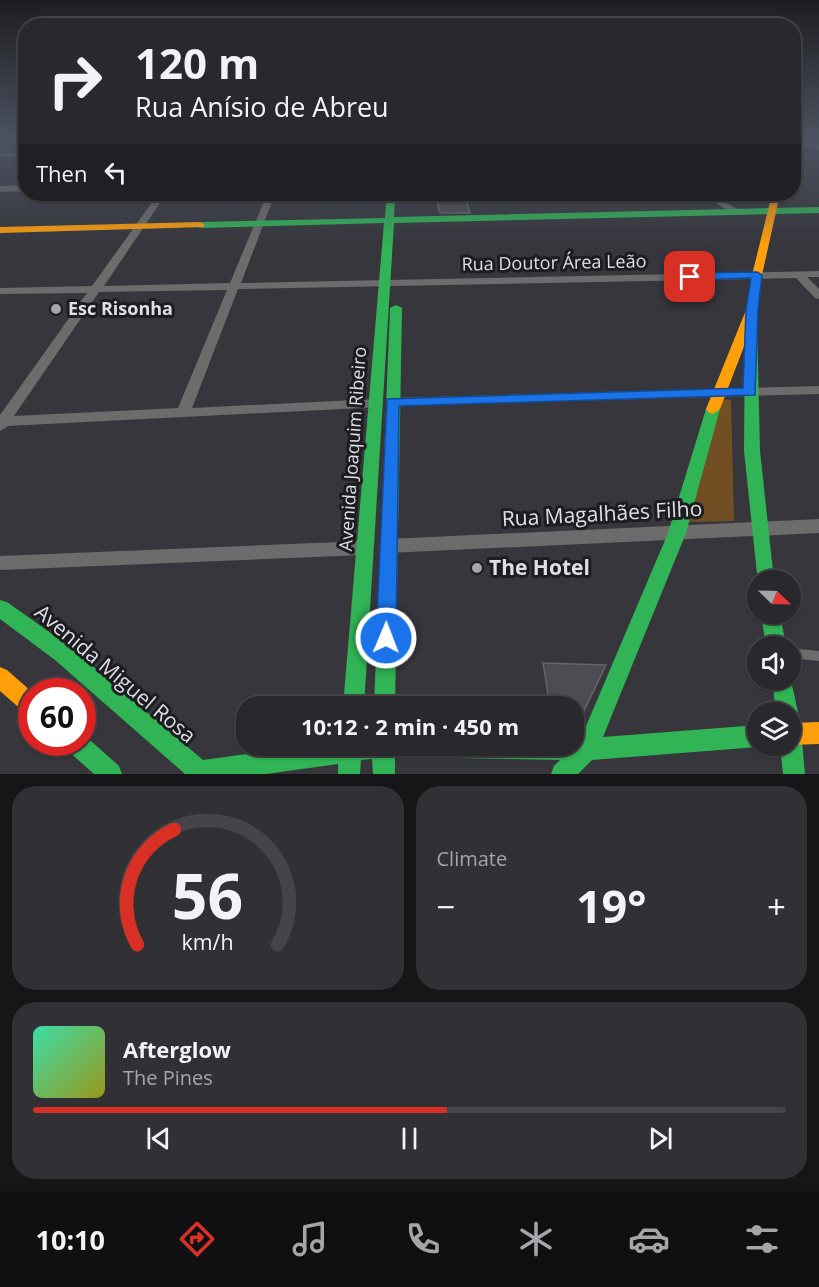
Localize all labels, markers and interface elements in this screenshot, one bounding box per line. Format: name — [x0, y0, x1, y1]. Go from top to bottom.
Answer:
text: 120 m — [135, 34, 259, 91]
icon: right — [36, 42, 114, 120]
text: Rua Anísio de Abreu — [135, 88, 389, 125]
icon: left — [99, 156, 132, 189]
text: Then — [36, 158, 87, 188]
street label: Rua Doutor Área Leão — [461, 248, 647, 276]
pin — [664, 251, 715, 302]
icon: arrive — [673, 260, 706, 293]
place label: Esc Risonha — [68, 296, 173, 320]
marker: Esc Risonha — [49, 302, 63, 316]
street label: Avenida Joaquim Ribeiro — [333, 346, 371, 552]
street label: Rua Magalhães Filho — [501, 494, 703, 532]
place label: The Hotel — [489, 553, 590, 581]
marker: The Hotel — [470, 561, 484, 575]
north arrow — [747, 570, 801, 624]
map controls — [747, 570, 801, 756]
street label: Avenida Miguel Rosa — [29, 598, 202, 749]
position arrow — [354, 606, 418, 670]
button: sound — [747, 636, 801, 690]
speed limit sign: 60 — [18, 678, 96, 756]
button: layers — [747, 702, 801, 756]
text: 10:12 · 2 min · 450 m — [301, 711, 519, 741]
text: Climate — [437, 845, 507, 872]
text: 56 — [172, 852, 243, 937]
text: 19° — [576, 875, 647, 936]
text: − — [437, 884, 455, 929]
text: + — [767, 884, 786, 929]
text: km/h — [182, 927, 234, 956]
text: Afterglow — [123, 1034, 231, 1064]
text: The Pines — [123, 1064, 213, 1091]
icon: previous — [142, 1122, 175, 1155]
icon: pause — [393, 1122, 426, 1155]
icon: next — [644, 1122, 677, 1155]
icon: directions — [176, 1218, 218, 1260]
icon: music — [289, 1218, 331, 1260]
icon: phone — [402, 1218, 444, 1260]
icon: climate — [515, 1218, 557, 1260]
icon: car — [628, 1218, 670, 1260]
icon: filters — [741, 1218, 783, 1260]
text: 10:10 — [36, 1221, 105, 1258]

